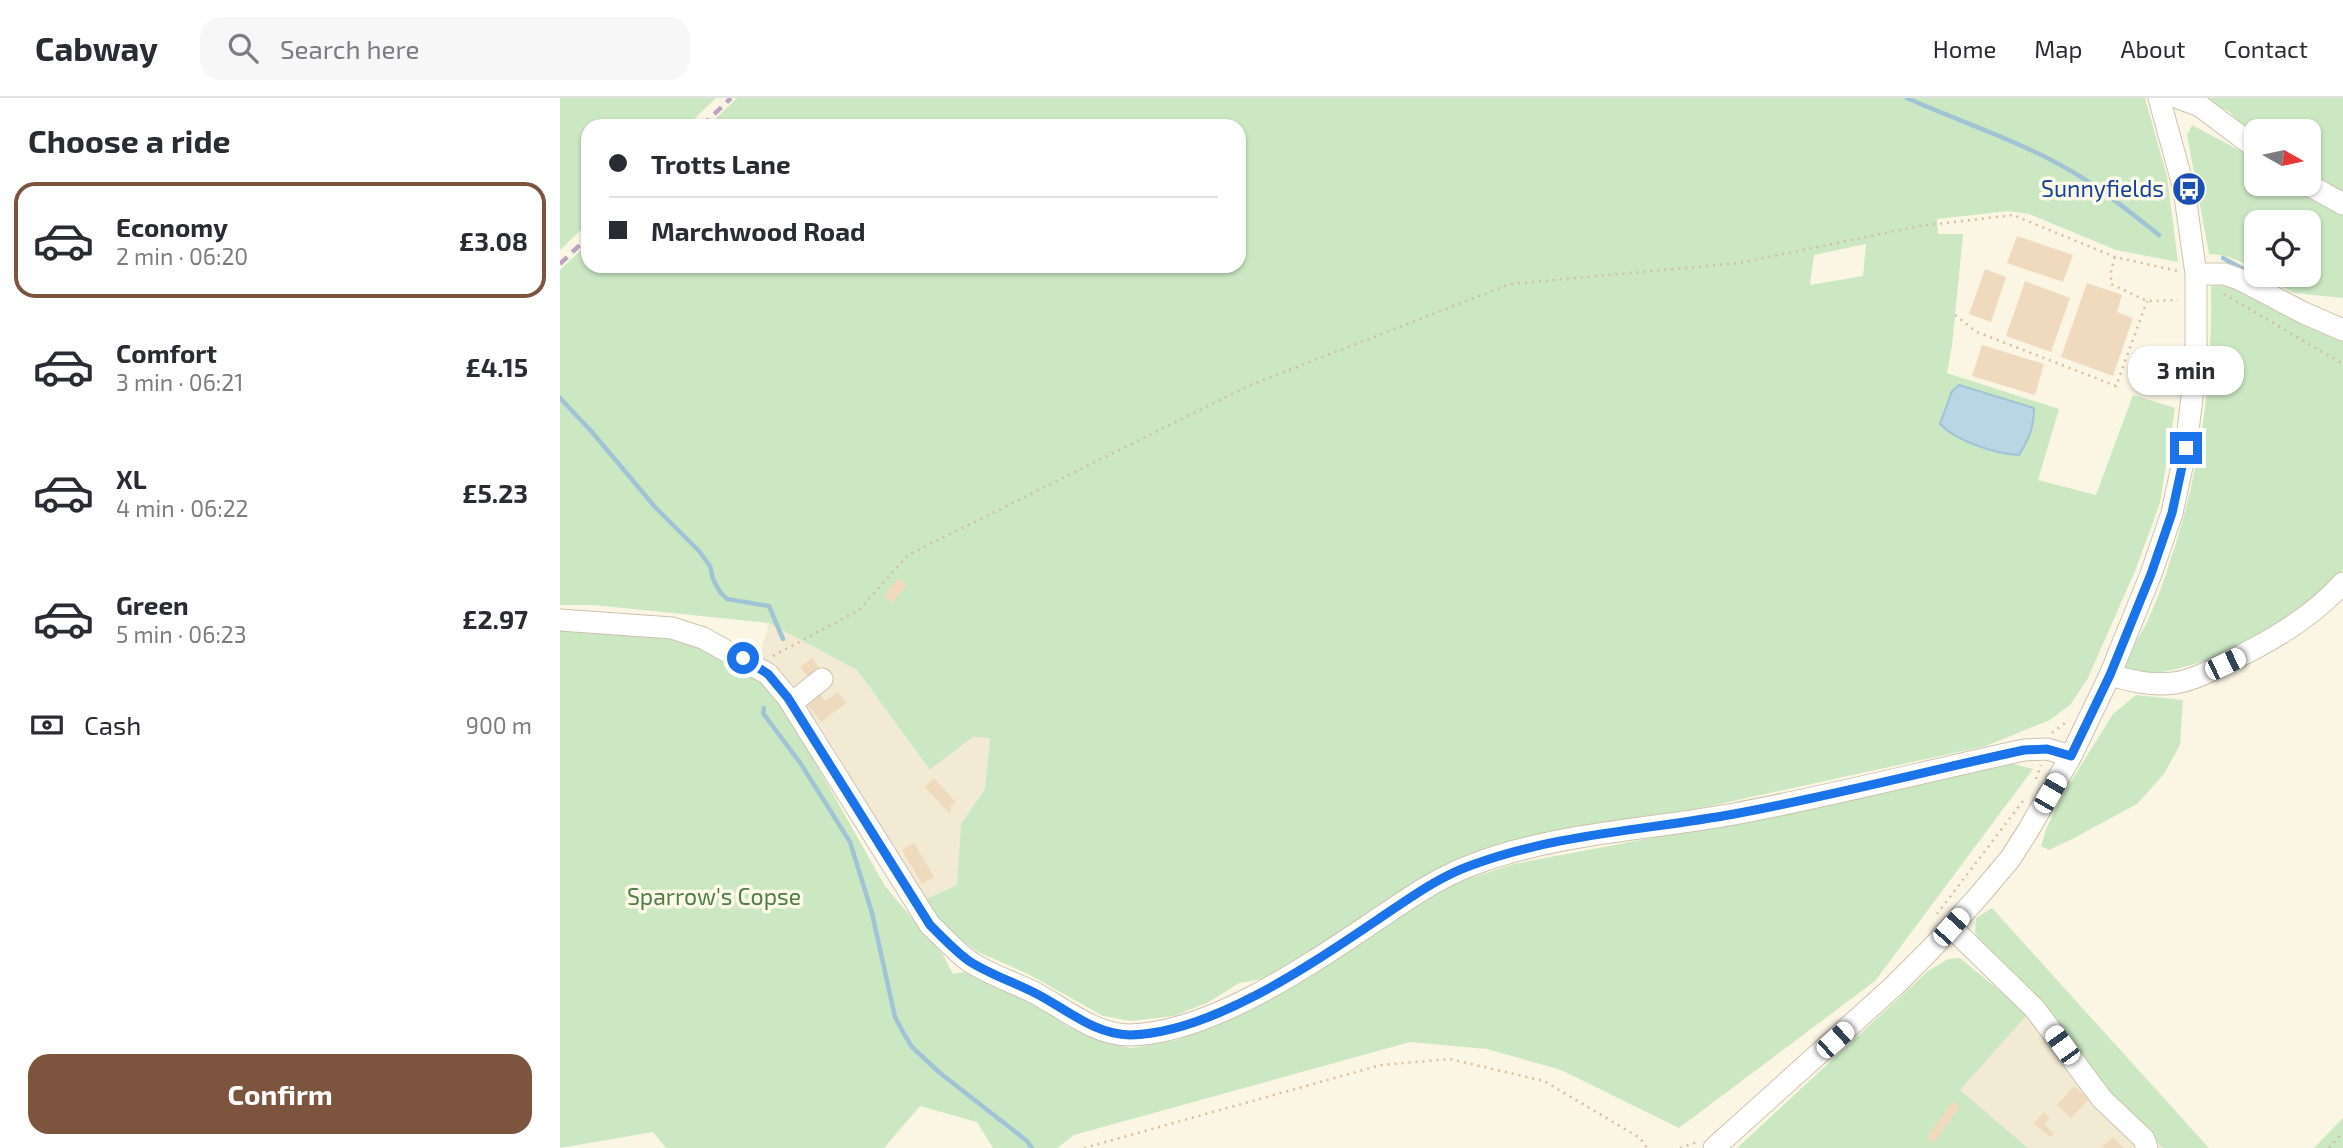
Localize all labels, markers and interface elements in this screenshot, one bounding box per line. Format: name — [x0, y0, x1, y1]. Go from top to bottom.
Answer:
search box — [200, 17, 690, 80]
text: Cabway — [35, 28, 158, 68]
icon: search — [224, 29, 262, 67]
text: Search here — [280, 33, 420, 64]
text: Home — [1933, 34, 1996, 63]
text: Map — [2034, 34, 2082, 63]
text: About — [2120, 34, 2186, 63]
text: Contact — [2224, 34, 2308, 63]
north arrow — [2244, 119, 2320, 196]
map controls — [2244, 119, 2321, 287]
text: Choose a ride — [28, 121, 231, 159]
text: Trotts Lane — [651, 148, 791, 179]
bus stop icon: Sunnyfields — [2170, 170, 2208, 208]
place label: Sunnyfields — [2041, 174, 2164, 202]
icon: car — [32, 209, 95, 272]
button: locate — [2244, 210, 2321, 287]
text: Economy — [116, 211, 228, 242]
text: Marchwood Road — [651, 215, 866, 246]
text: £3.08 — [459, 225, 528, 256]
text: 2 min · 06:20 — [116, 242, 248, 270]
icon: car — [32, 335, 95, 398]
text: Comfort — [116, 337, 217, 368]
callout: 3 min — [2128, 346, 2244, 396]
text: £4.15 — [465, 351, 528, 382]
text: 3 min — [2157, 356, 2215, 384]
text: 3 min · 06:21 — [116, 368, 243, 396]
route end — [2170, 432, 2202, 464]
icon: car — [32, 461, 95, 524]
text: XL — [116, 463, 147, 494]
text: £5.23 — [462, 477, 528, 508]
text: 4 min · 06:22 — [116, 494, 248, 522]
icon: car — [32, 587, 95, 650]
text: Green — [116, 589, 189, 620]
text: £2.97 — [462, 603, 528, 634]
text: 5 min · 06:23 — [116, 620, 247, 648]
route start — [727, 642, 759, 674]
car — [2202, 645, 2249, 683]
icon: cash — [28, 706, 66, 744]
text: Cash — [84, 709, 141, 740]
text: 900 m — [466, 711, 532, 739]
car — [2031, 770, 2070, 816]
park label: Sparrow's Copse — [627, 882, 801, 910]
car — [1930, 904, 1973, 950]
car — [1813, 1018, 1858, 1062]
car — [2042, 1022, 2083, 1068]
button: Confirm — [28, 1054, 532, 1134]

